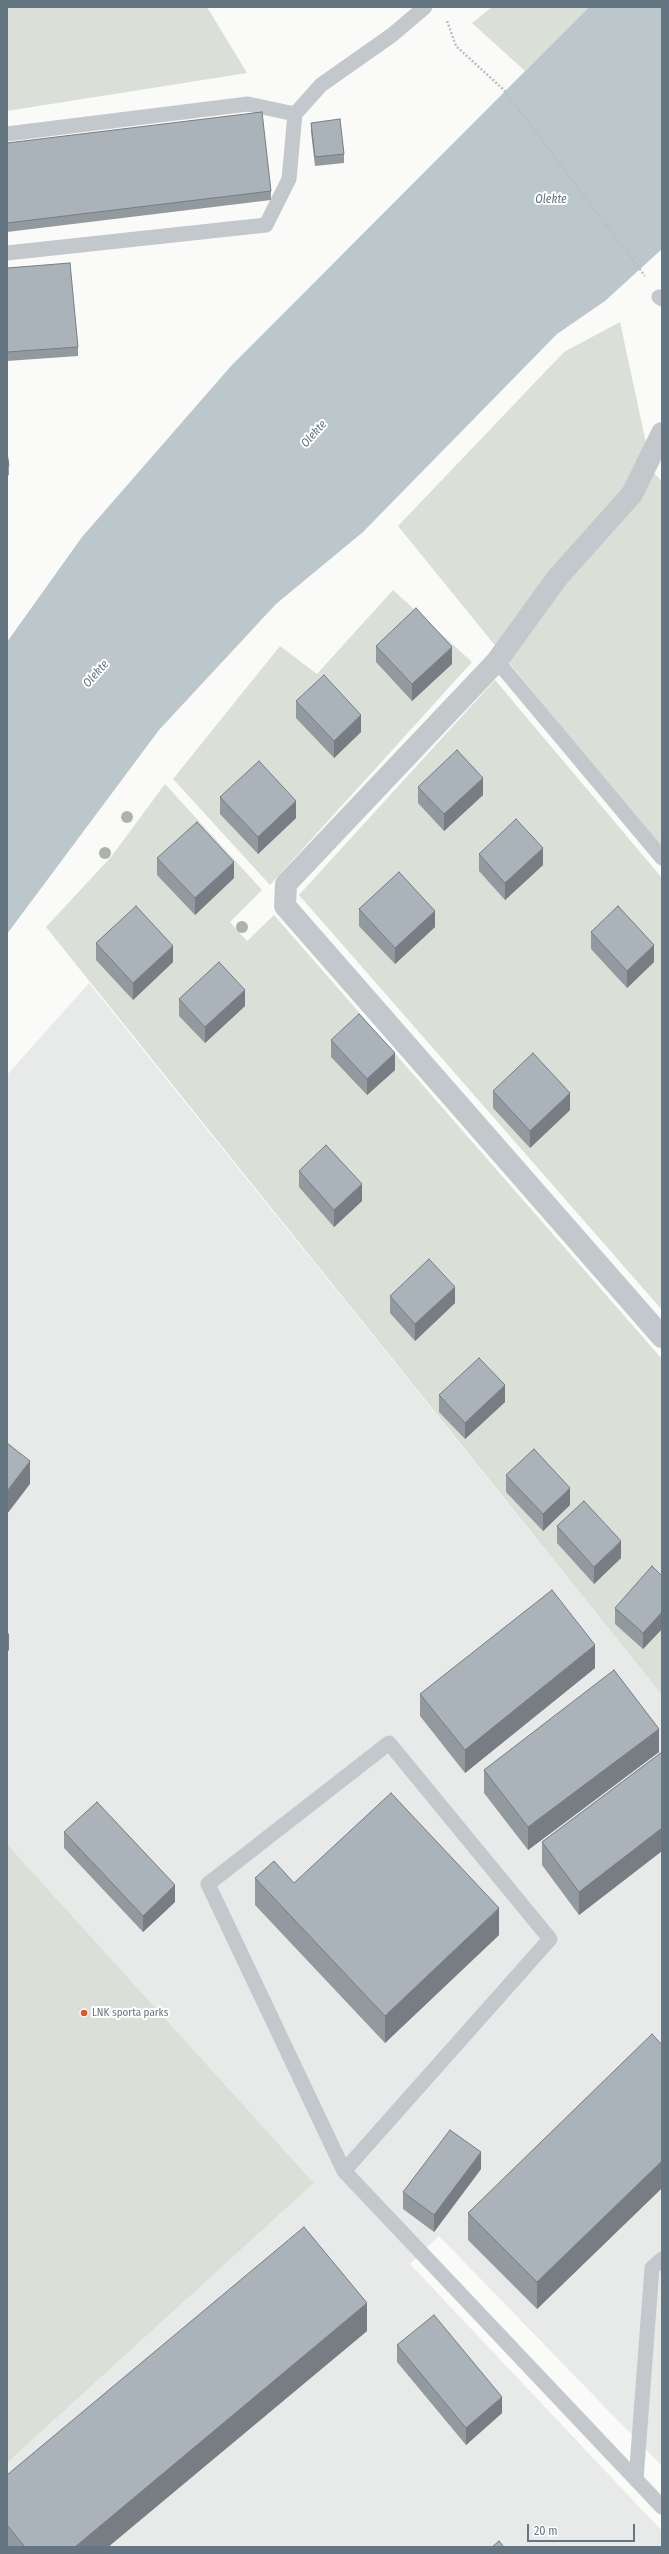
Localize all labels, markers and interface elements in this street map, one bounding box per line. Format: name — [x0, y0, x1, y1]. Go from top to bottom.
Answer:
water label: Olekte — [535, 193, 567, 207]
water label: Olekte — [298, 417, 330, 451]
water label: Olekte — [80, 657, 112, 691]
place label: LNK sporta parks — [92, 2006, 168, 2020]
marker: LNK sporta parks — [79, 2008, 89, 2018]
scale bar — [529, 2516, 637, 2542]
text: 20 m — [534, 2524, 558, 2538]

